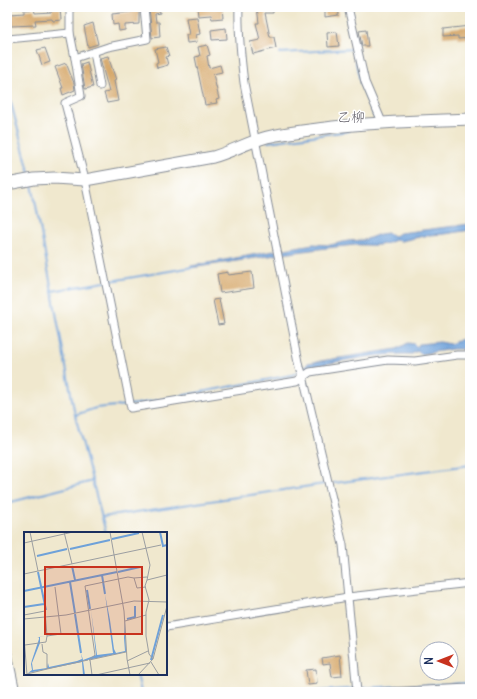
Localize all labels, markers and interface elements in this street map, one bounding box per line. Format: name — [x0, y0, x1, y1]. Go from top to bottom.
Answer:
district label: 乙柳 — [337, 108, 365, 126]
inset map — [24, 532, 167, 675]
north arrow — [419, 641, 459, 681]
text: N — [422, 657, 436, 665]

